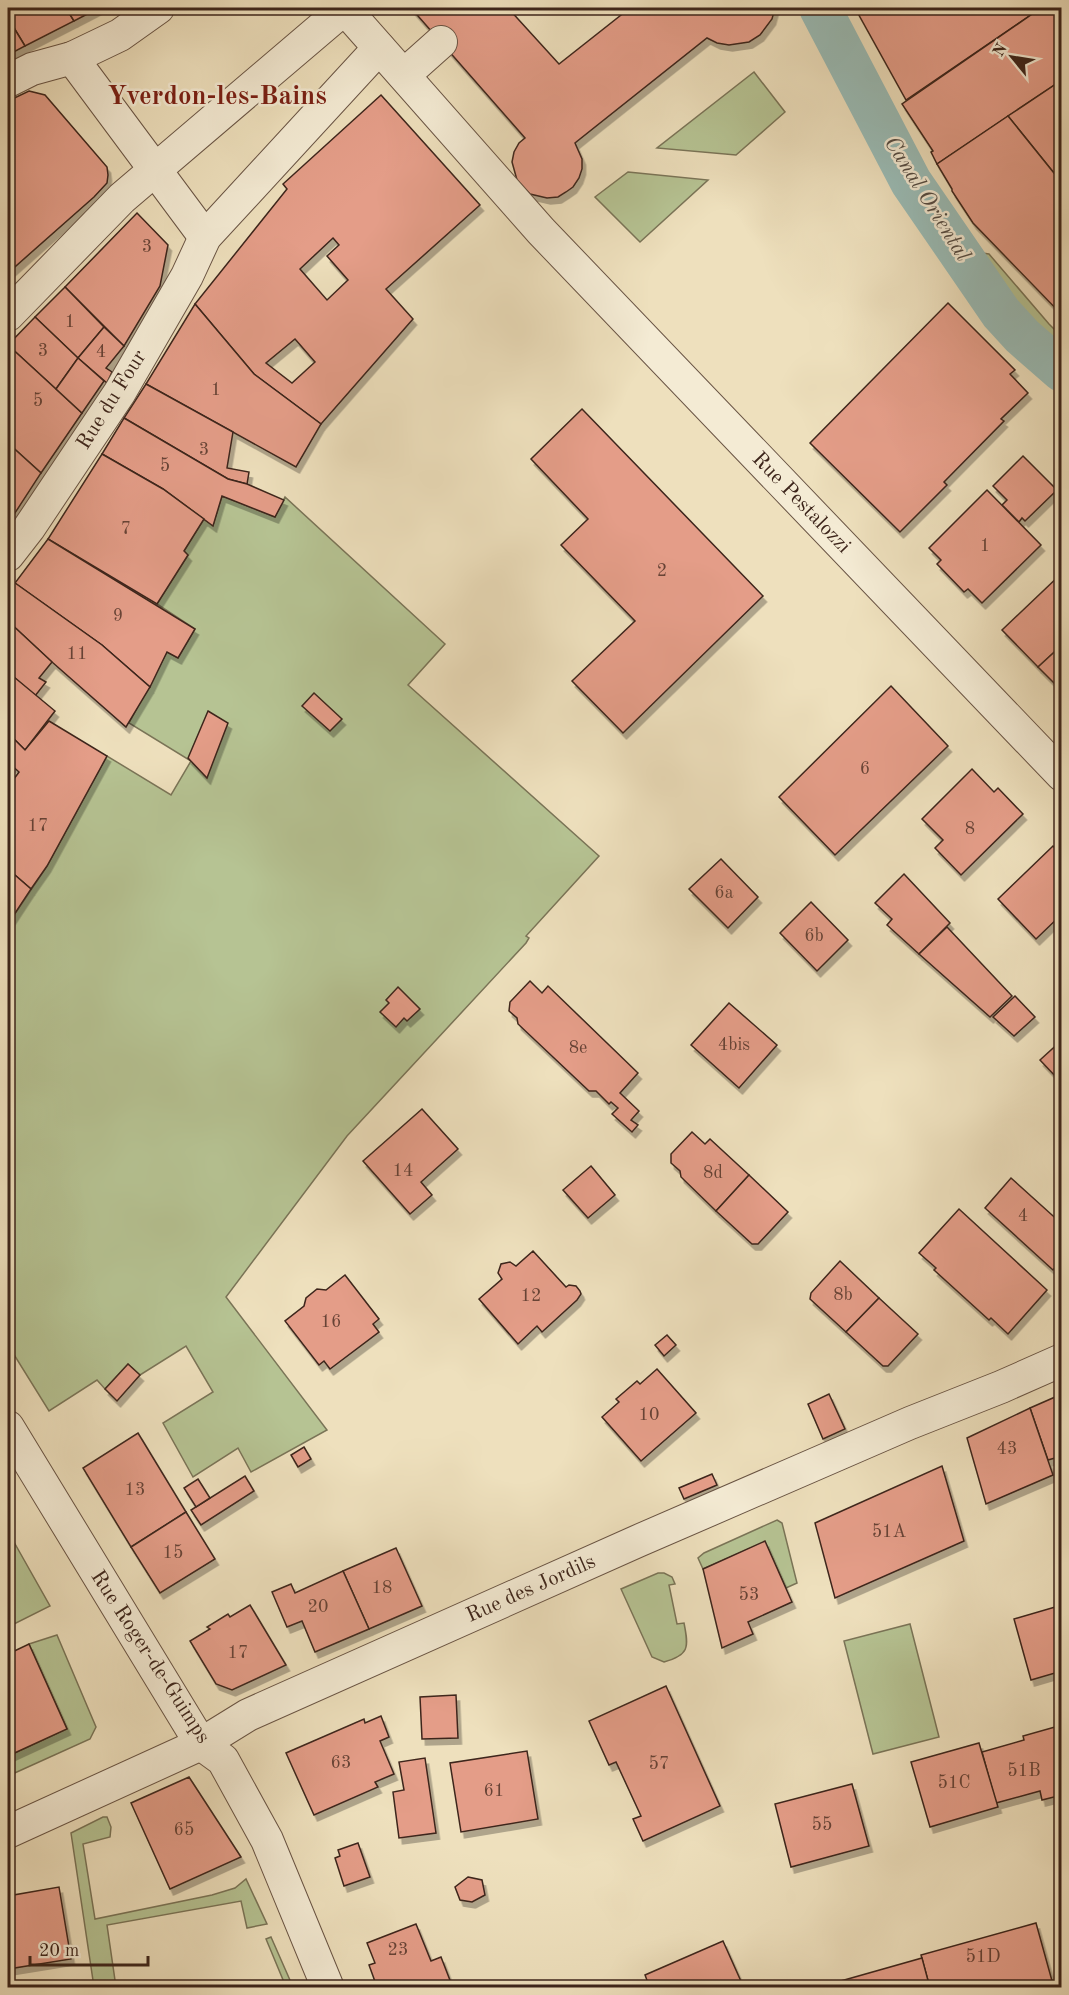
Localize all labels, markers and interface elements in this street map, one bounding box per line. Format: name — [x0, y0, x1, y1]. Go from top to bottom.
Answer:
north arrow — [982, 27, 1042, 87]
text: N — [991, 41, 1011, 60]
district label: Yverdon-les-Bains — [107, 83, 327, 110]
water label: Canal Oriental — [880, 133, 974, 266]
house number: 3 — [142, 238, 152, 256]
house number: 1 — [65, 313, 75, 331]
house number: 3 — [38, 342, 48, 360]
house number: 4 — [96, 343, 106, 361]
street label: Rue du Four — [73, 346, 151, 453]
house number: 1 — [211, 381, 221, 399]
house number: 5 — [33, 392, 43, 410]
house number: 3 — [199, 441, 209, 459]
street label: Rue Pestalozzi — [748, 448, 854, 558]
house number: 5 — [160, 457, 170, 475]
house number: 7 — [121, 520, 131, 538]
house number: 1 — [980, 537, 990, 555]
house number: 2 — [657, 562, 667, 580]
house number: 9 — [113, 607, 123, 625]
house number: 11 — [67, 645, 87, 663]
house number: 6 — [860, 760, 870, 778]
house number: 17 — [28, 817, 48, 835]
house number: 8 — [965, 820, 975, 838]
house number: 6a — [714, 884, 734, 902]
house number: 6b — [804, 927, 824, 945]
house number: 4bis — [718, 1036, 750, 1054]
house number: 8e — [569, 1039, 587, 1057]
house number: 14 — [393, 1162, 413, 1180]
house number: 8d — [703, 1164, 723, 1182]
house number: 4 — [1018, 1207, 1028, 1225]
house number: 8b — [833, 1286, 853, 1304]
house number: 12 — [521, 1287, 541, 1305]
house number: 16 — [321, 1313, 341, 1331]
house number: 10 — [639, 1406, 659, 1424]
house number: 43 — [997, 1440, 1017, 1458]
house number: 13 — [125, 1481, 145, 1499]
house number: 51A — [872, 1523, 907, 1541]
house number: 15 — [163, 1544, 183, 1562]
street label: Rue des Jordils — [463, 1551, 599, 1627]
street label: Rue Roger-de-Guimps — [86, 1567, 214, 1747]
house number: 18 — [372, 1579, 392, 1597]
house number: 53 — [739, 1586, 759, 1604]
house number: 20 — [308, 1598, 328, 1616]
house number: 17 — [228, 1644, 248, 1662]
house number: 63 — [331, 1754, 351, 1772]
house number: 57 — [649, 1755, 669, 1773]
house number: 51B — [1007, 1762, 1041, 1780]
house number: 51C — [938, 1774, 970, 1792]
house number: 61 — [484, 1782, 504, 1800]
house number: 55 — [812, 1816, 832, 1834]
house number: 65 — [174, 1821, 194, 1839]
scale bar — [30, 1929, 148, 1967]
house number: 23 — [388, 1941, 408, 1959]
text: 20 m — [39, 1942, 79, 1960]
house number: 51D — [966, 1948, 1000, 1966]

